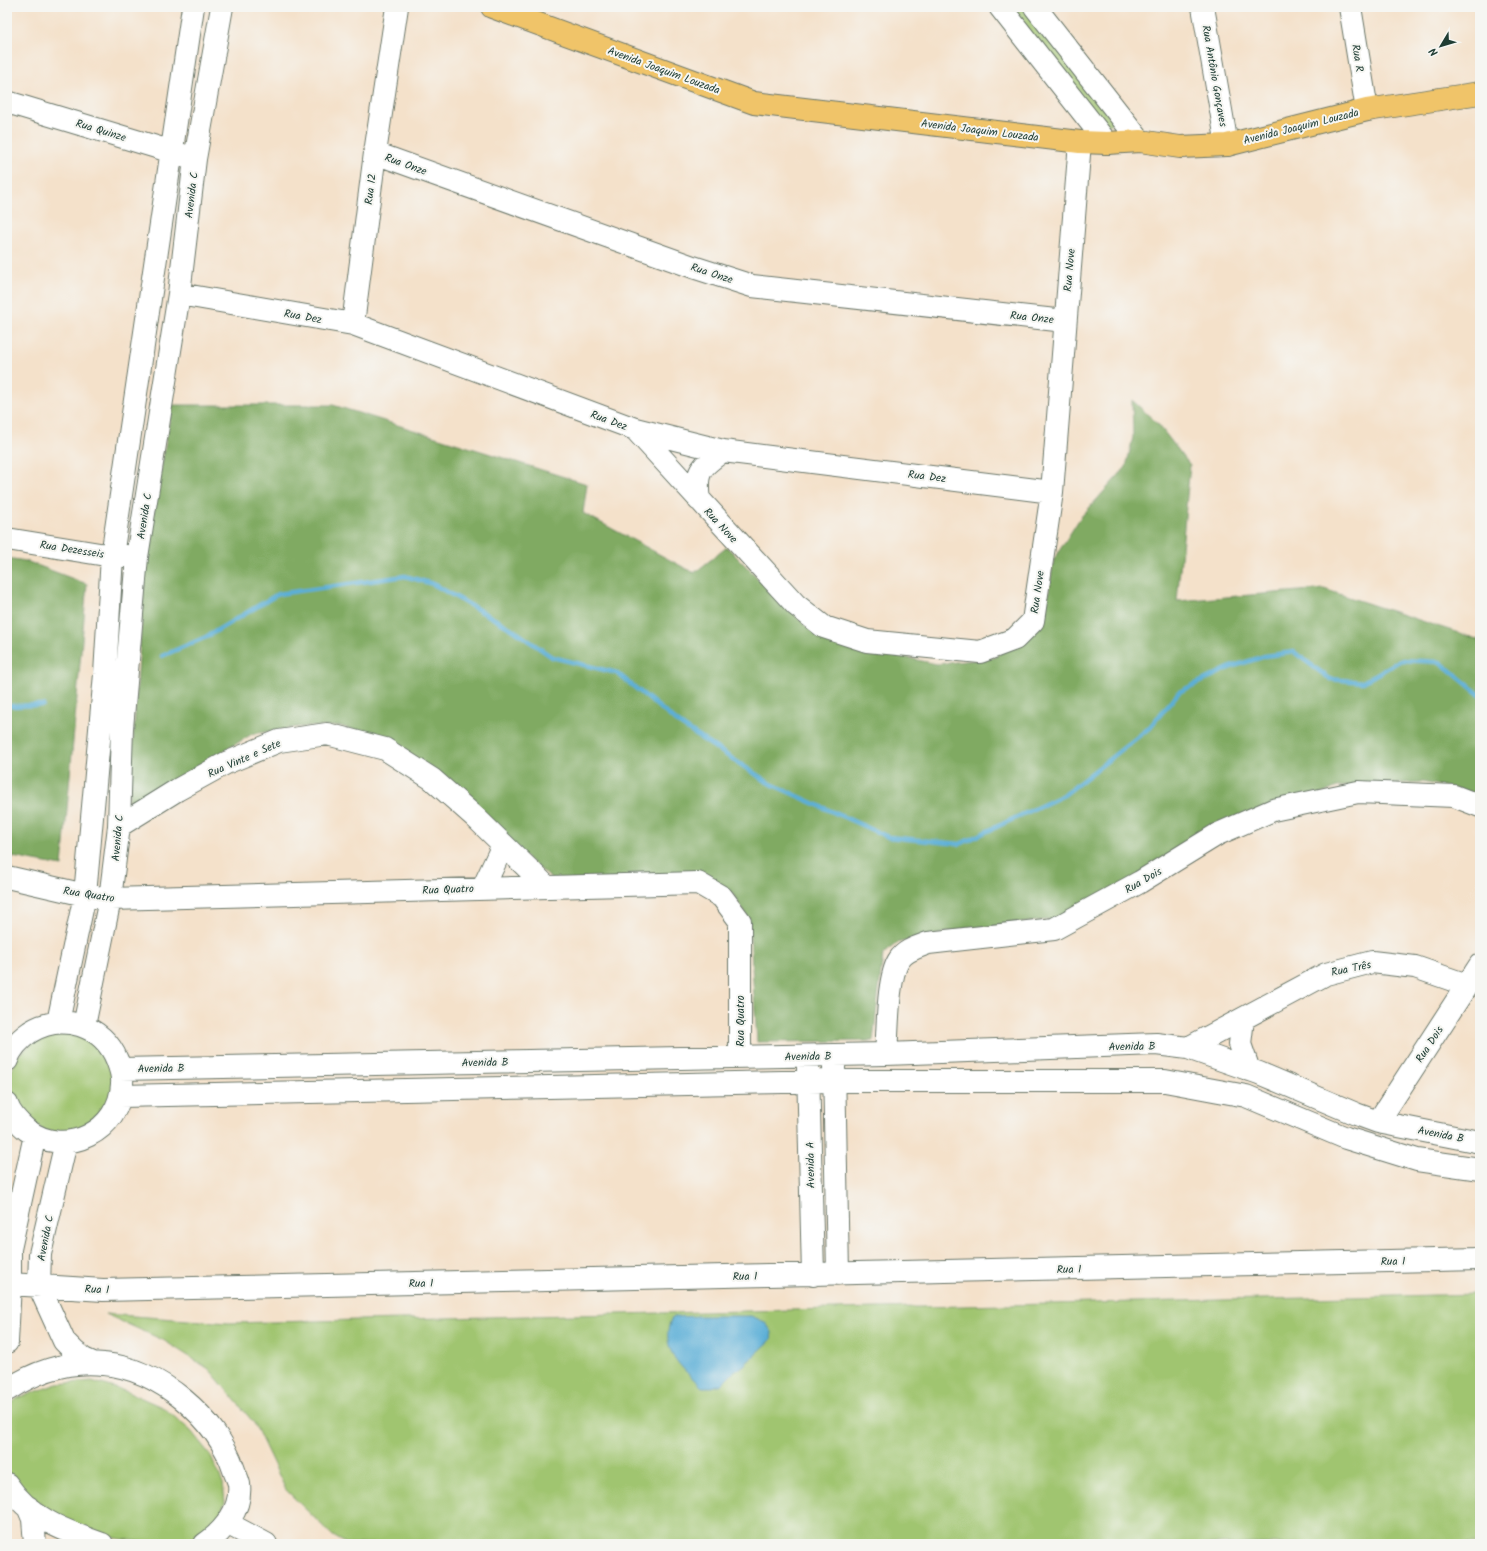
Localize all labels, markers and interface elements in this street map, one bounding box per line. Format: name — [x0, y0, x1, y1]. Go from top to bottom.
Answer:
street label: Rua Antônio Gonçaves — [1196, 24, 1232, 129]
north arrow — [1421, 26, 1461, 66]
street label: Avenida Joaquim Louzada — [605, 42, 722, 100]
street label: Rua R — [1346, 43, 1368, 74]
text: N — [1425, 43, 1443, 60]
street label: Avenida Joaquim Louzada — [1242, 104, 1361, 150]
street label: Rua Quinze — [73, 115, 128, 147]
street label: Avenida Joaquim Louzada — [920, 115, 1040, 147]
street label: Rua Onze — [382, 149, 429, 181]
street label: Avenida C — [180, 171, 204, 219]
street label: Rua 12 — [360, 173, 382, 206]
street label: Rua Nove — [1059, 248, 1081, 292]
street label: Rua Onze — [688, 259, 735, 289]
street label: Rua Dez — [282, 305, 323, 329]
street label: Rua Onze — [1009, 307, 1055, 329]
street label: Rua Dez — [588, 406, 630, 436]
street label: Rua Dez — [907, 466, 947, 488]
street label: Avenida C — [132, 491, 158, 540]
street label: Rua Nove — [699, 504, 742, 548]
street label: Rua Dezesseis — [38, 536, 106, 564]
street label: Rua Nove — [1026, 569, 1050, 615]
street label: Rua Vinte e Sete — [205, 735, 284, 783]
street label: Avenida C — [107, 814, 129, 862]
street label: Rua Dois — [1121, 863, 1166, 899]
street label: Rua Quatro — [422, 880, 474, 900]
street label: Rua Quatro — [62, 882, 116, 908]
street label: Rua Três — [1330, 956, 1373, 982]
street label: Rua Quatro — [732, 995, 750, 1047]
street label: Rua Dois — [1411, 1022, 1449, 1067]
street label: Avenida B — [1108, 1038, 1156, 1056]
street label: Avenida B — [784, 1048, 832, 1066]
street label: Avenida B — [461, 1054, 509, 1072]
street label: Avenida B — [137, 1060, 185, 1078]
street label: Avenida B — [1416, 1122, 1466, 1148]
street label: Avenida A — [802, 1141, 820, 1188]
street label: Avenida C — [33, 1213, 59, 1263]
street label: Rua 1 — [1380, 1253, 1406, 1271]
street label: Rua 1 — [1056, 1261, 1082, 1279]
street label: Rua 1 — [732, 1268, 758, 1286]
street label: Rua 1 — [408, 1275, 434, 1293]
street label: Rua 1 — [84, 1281, 110, 1299]

